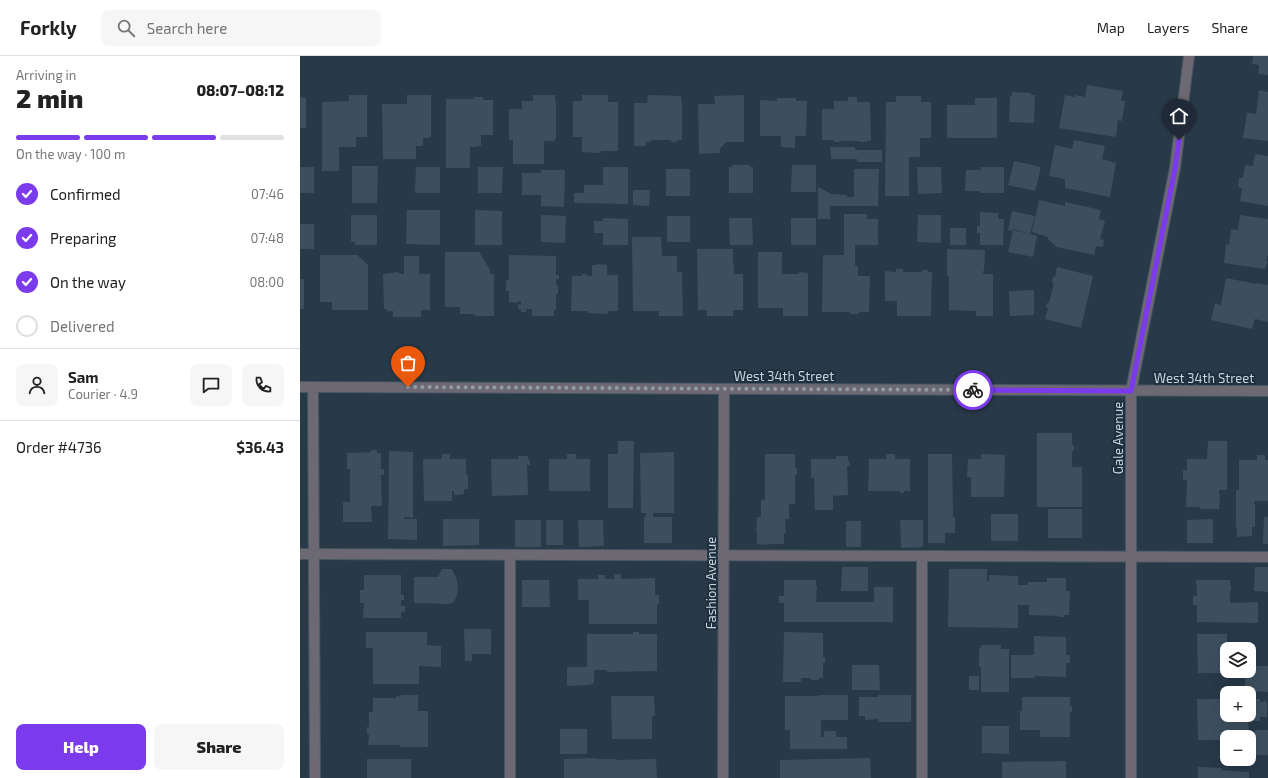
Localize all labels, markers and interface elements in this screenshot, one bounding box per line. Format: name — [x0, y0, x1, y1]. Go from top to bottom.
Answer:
search box — [101, 10, 381, 46]
text: Forkly — [20, 16, 77, 39]
icon: search — [115, 17, 137, 39]
text: Search here — [147, 19, 227, 37]
text: Map — [1097, 19, 1125, 36]
text: Layers — [1147, 19, 1189, 36]
text: Share — [1211, 19, 1248, 36]
text: Arriving in — [16, 67, 76, 83]
text: 08:07–08:12 — [196, 81, 284, 99]
text: 2 min — [16, 82, 83, 113]
pin — [1162, 99, 1196, 140]
icon: home — [1168, 105, 1190, 127]
text: On the way · 100 m — [16, 146, 125, 162]
icon: check — [16, 183, 38, 205]
text: Confirmed — [50, 185, 121, 203]
text: 07:46 — [251, 186, 284, 202]
icon: check — [16, 227, 38, 249]
text: Preparing — [50, 229, 116, 247]
text: 07:48 — [251, 230, 284, 246]
icon: check — [16, 271, 38, 293]
text: On the way — [50, 273, 126, 291]
text: 08:00 — [250, 274, 284, 290]
text: Delivered — [50, 317, 115, 335]
pin — [391, 346, 425, 387]
icon: bag — [397, 352, 419, 374]
button: person — [16, 364, 58, 406]
button: chat — [190, 364, 232, 406]
button: phone — [242, 364, 284, 406]
text: Sam — [68, 368, 99, 386]
street label: West 34th Street — [734, 368, 834, 384]
courier — [953, 370, 993, 410]
street label: West 34th Street — [1154, 370, 1254, 386]
icon: bike — [962, 379, 984, 401]
text: Courier · 4.9 — [68, 386, 138, 402]
street label: Gale Avenue — [1110, 402, 1126, 474]
text: Order #4736 — [16, 438, 102, 456]
text: $36.43 — [236, 438, 284, 456]
street label: Fashion Avenue — [703, 537, 719, 629]
map controls — [1220, 642, 1256, 766]
button: layers — [1220, 642, 1256, 678]
button: + — [1220, 686, 1256, 722]
button: Help — [16, 724, 146, 770]
button: Share — [154, 724, 284, 770]
button: − — [1220, 730, 1256, 766]

